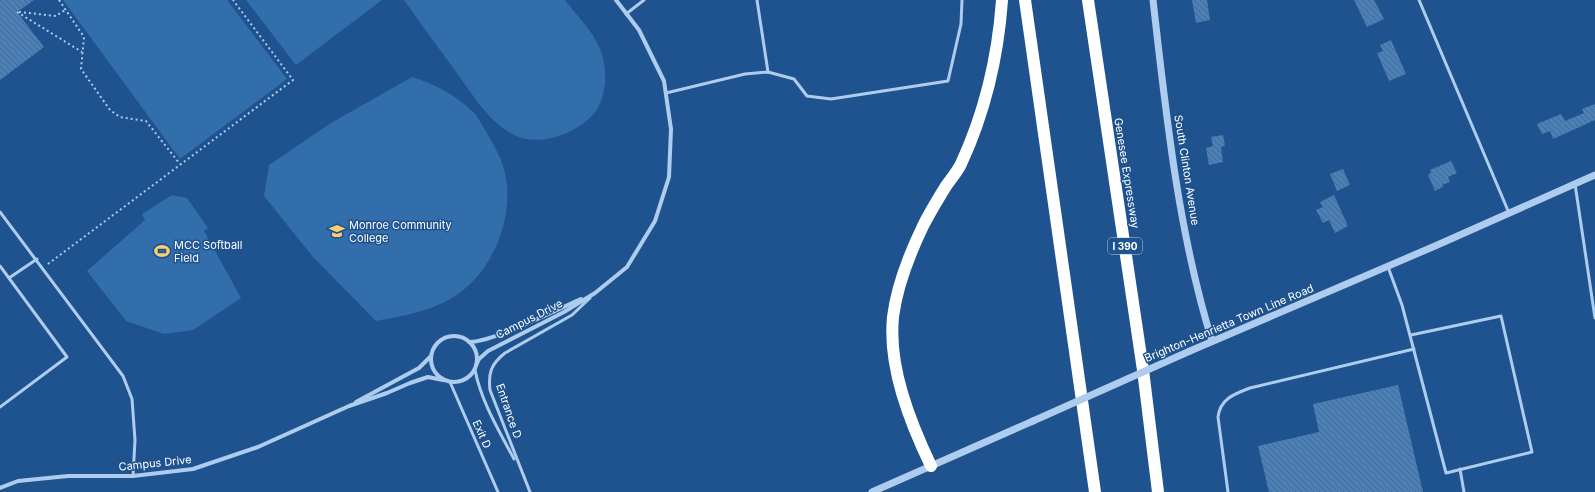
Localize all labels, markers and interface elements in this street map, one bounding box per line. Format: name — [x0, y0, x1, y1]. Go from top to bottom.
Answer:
street label: South Clinton Avenue — [1171, 114, 1203, 226]
street label: Genesee Expressway — [1111, 117, 1143, 229]
place label: Monroe Community College — [349, 218, 452, 245]
school or university icon: Monroe Community College — [328, 222, 346, 240]
place label: MCC Softball Field — [174, 238, 242, 265]
road number: I 390 — [1108, 238, 1142, 254]
sports icon: MCC Softball Field — [153, 242, 171, 260]
street label: Brighton-Henrietta Town Line Road — [1142, 281, 1316, 365]
street label: Campus Drive — [493, 296, 565, 342]
street label: Entrance D — [493, 382, 525, 440]
street label: Exit D — [470, 417, 495, 451]
street label: Campus Drive — [118, 452, 192, 474]

